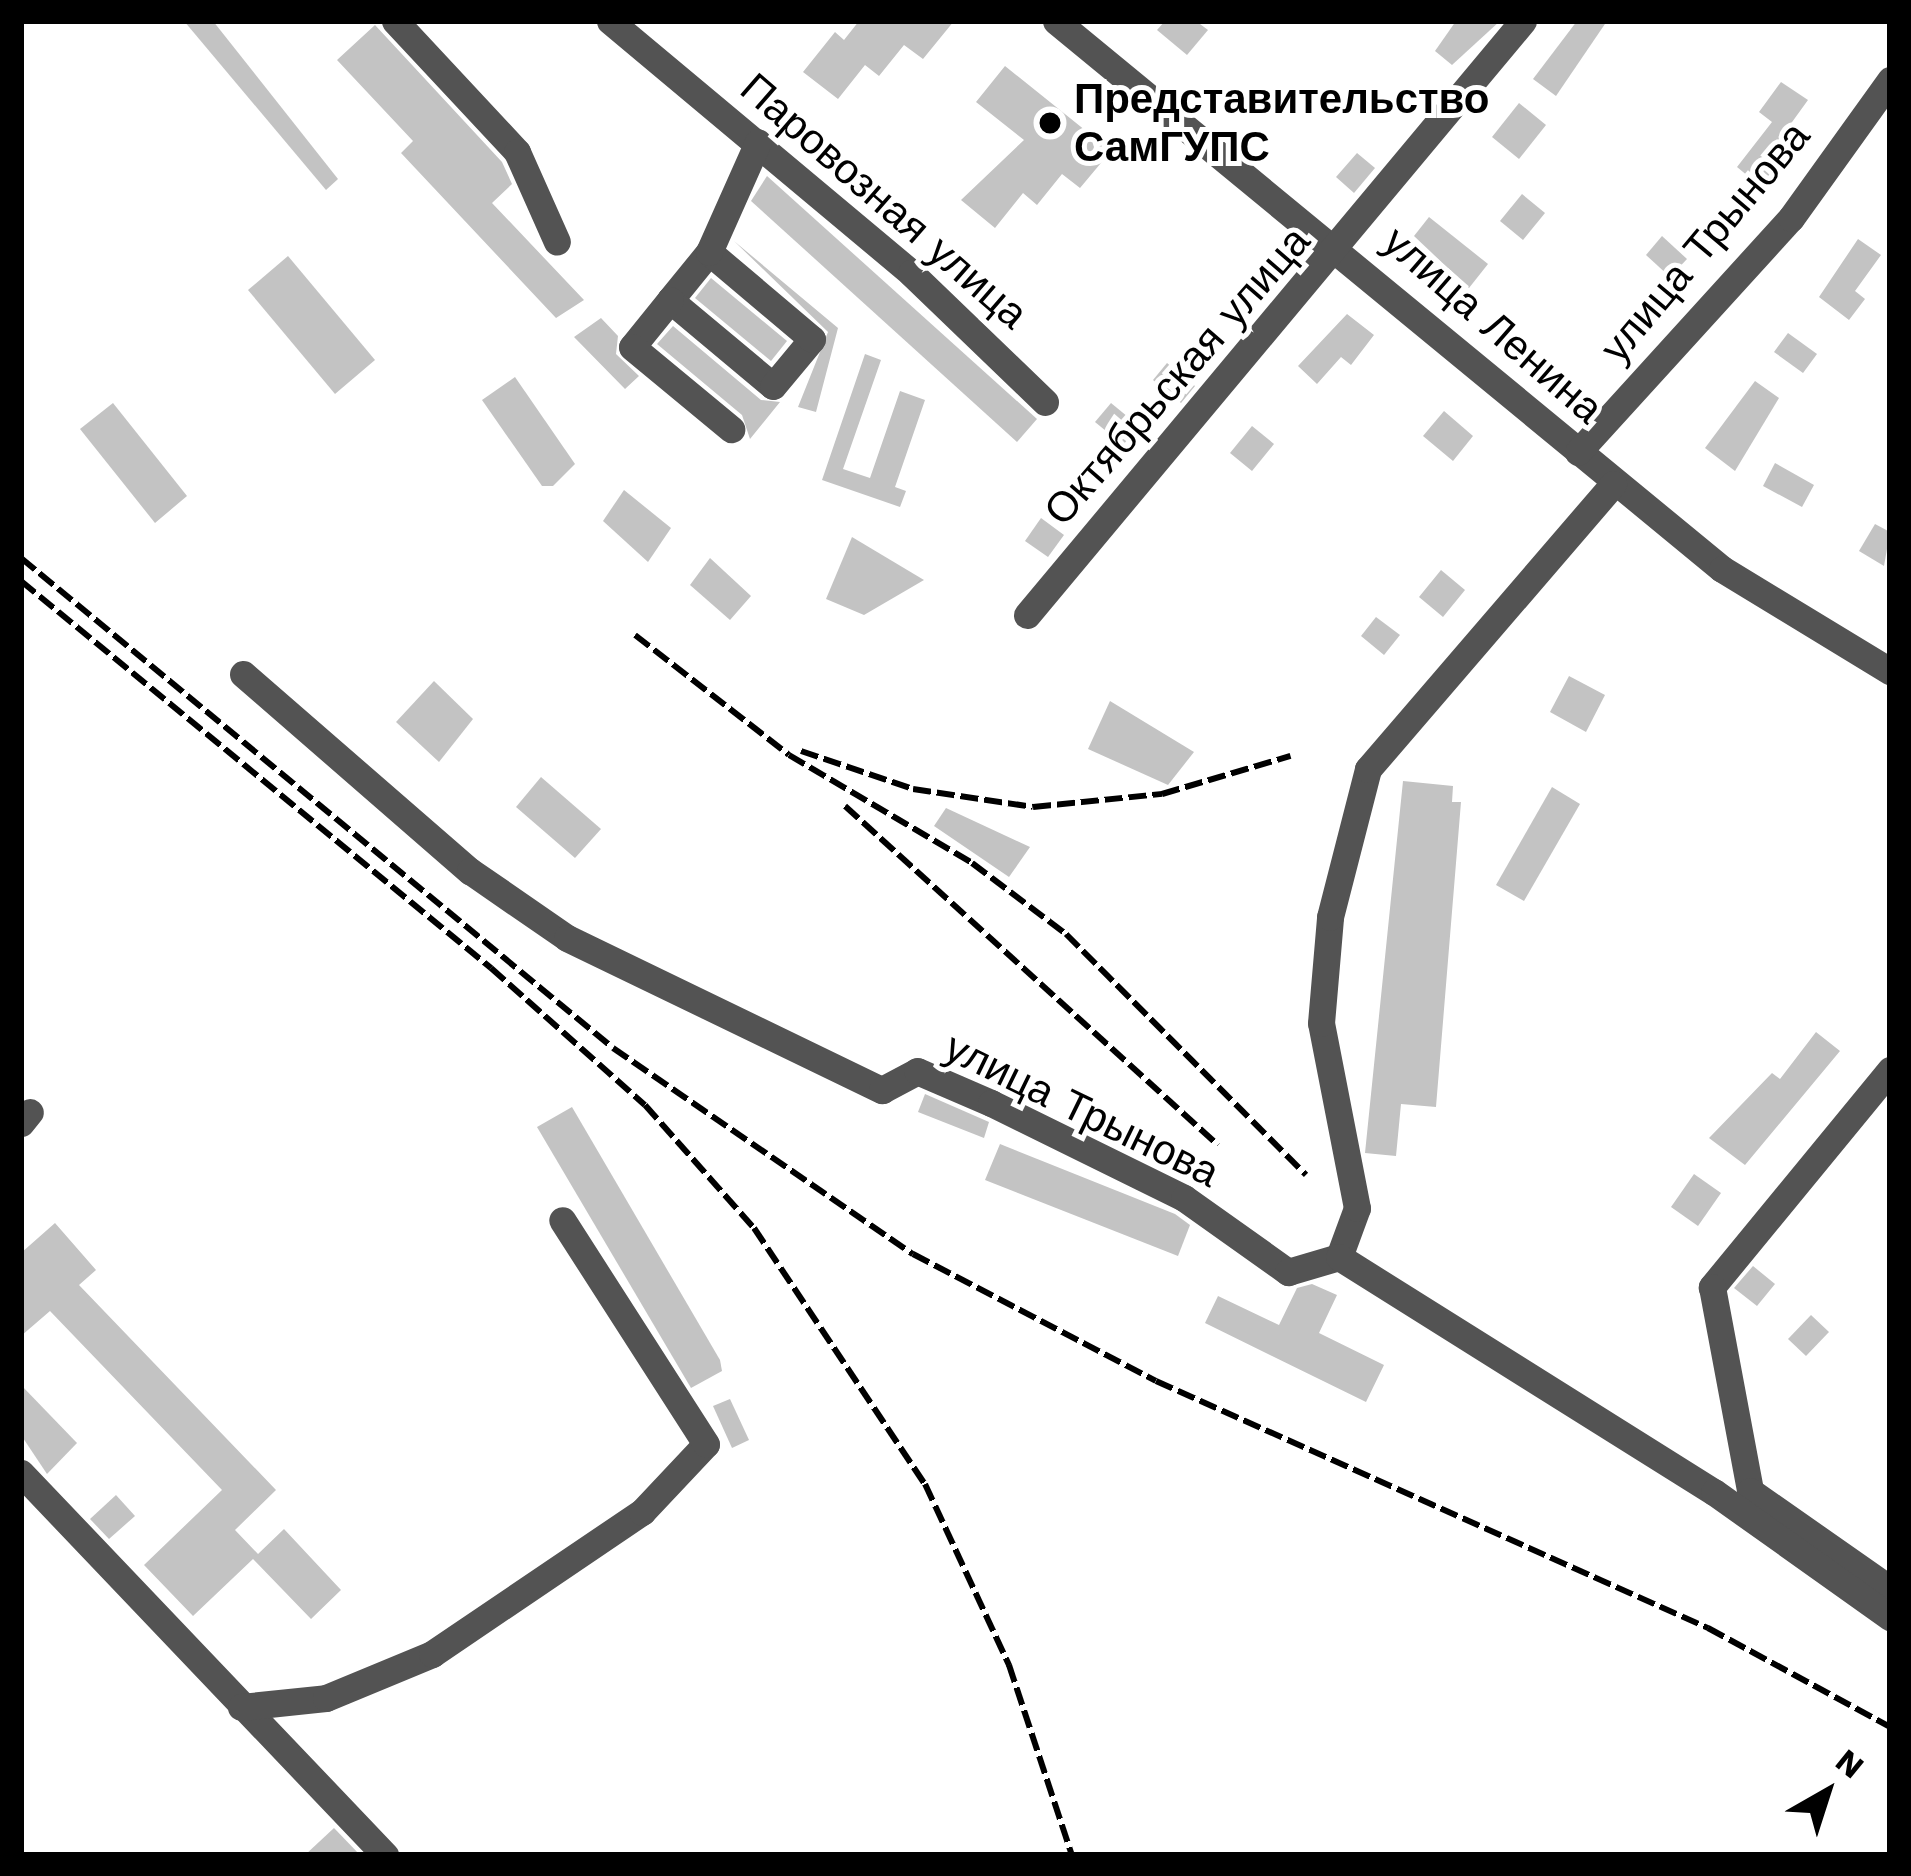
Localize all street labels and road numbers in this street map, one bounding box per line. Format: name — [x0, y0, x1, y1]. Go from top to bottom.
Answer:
street label: Паровозная улица — [730, 63, 1038, 339]
street label: улица Трынова — [1590, 112, 1820, 372]
street label: Октябрьская улица — [1034, 216, 1320, 536]
street label: улица Ленина — [1373, 216, 1613, 434]
street label: улица Трынова — [937, 1022, 1227, 1198]

